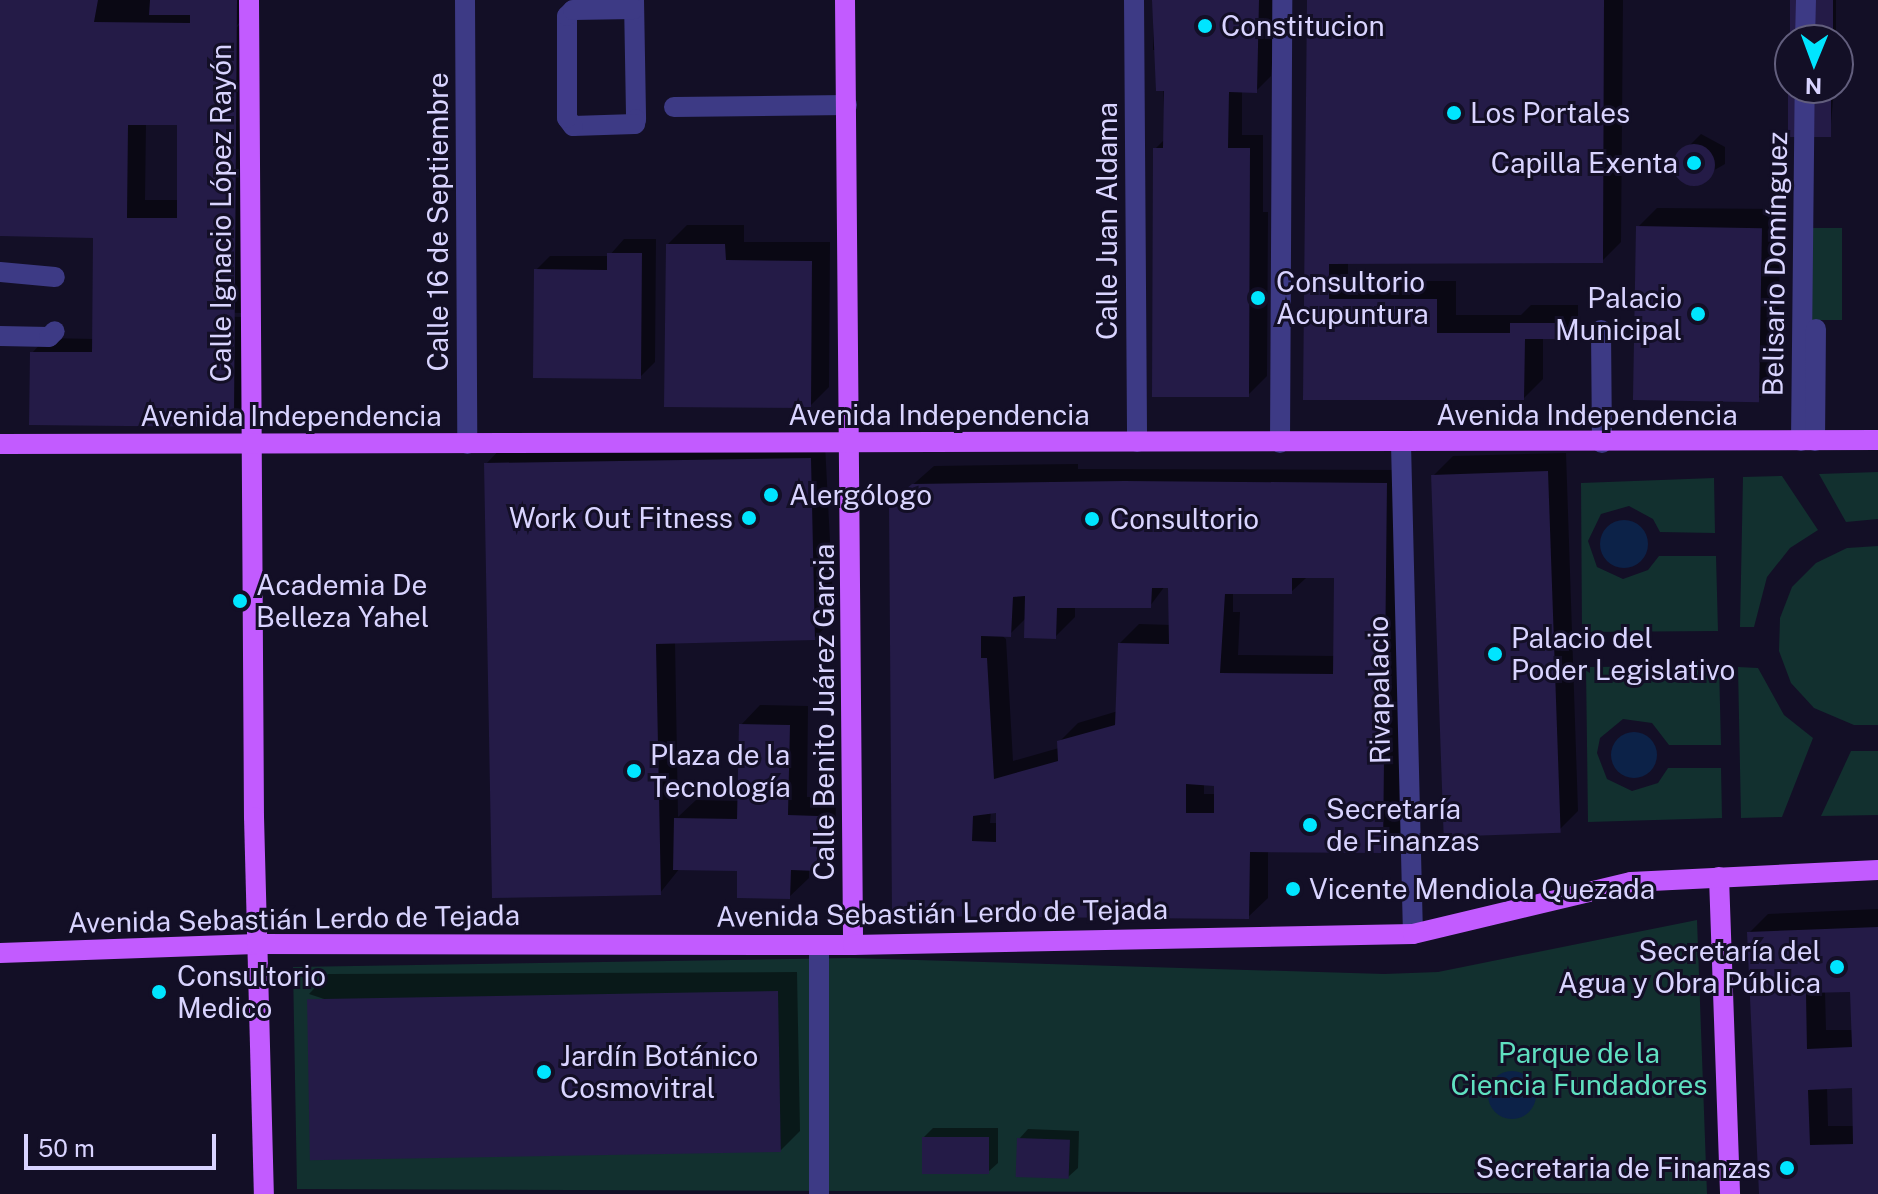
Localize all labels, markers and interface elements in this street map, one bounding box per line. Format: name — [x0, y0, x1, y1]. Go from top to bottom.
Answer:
place label: Constitucion — [1221, 9, 1385, 43]
marker: Constitucion — [1196, 17, 1214, 35]
north arrow — [1774, 24, 1854, 104]
street label: Calle Ignacio López Rayón — [204, 44, 238, 382]
street label: Calle 16 de Septiembre — [421, 72, 455, 372]
text: N — [1805, 73, 1822, 99]
place label: Los Portales — [1470, 96, 1630, 130]
street label: Calle Juan Aldama — [1090, 102, 1124, 340]
marker: Los Portales — [1445, 104, 1463, 122]
street label: Belisario Domínguez — [1756, 131, 1794, 397]
place label: Capilla Exenta — [1491, 146, 1678, 180]
marker: Capilla Exenta — [1685, 154, 1703, 172]
place label: Consultorio Acupuntura — [1276, 265, 1429, 331]
place label: Palacio Municipal — [1555, 281, 1682, 347]
marker: Consultorio Acupuntura — [1247, 287, 1269, 309]
marker: Palacio Municipal — [1689, 305, 1707, 323]
street label: Avenida Independencia — [788, 398, 1090, 432]
street label: Avenida Independencia — [1436, 398, 1738, 432]
street label: Avenida Independencia — [140, 399, 442, 433]
place label: Alergólogo — [789, 478, 932, 512]
marker: Alergólogo — [760, 484, 782, 506]
place label: Work Out Fitness — [509, 501, 733, 535]
place label: Consultorio — [1110, 502, 1259, 536]
marker: Consultorio — [1081, 508, 1103, 530]
marker: Work Out Fitness — [740, 509, 758, 527]
street label: Calle Benito Juárez Garcia — [807, 543, 841, 881]
place label: Academia De Belleza Yahel — [256, 568, 429, 634]
marker: Academia De Belleza Yahel — [231, 592, 249, 610]
street label: Rivapalacio — [1361, 615, 1397, 765]
place label: Palacio del Poder Legislativo — [1511, 621, 1735, 687]
marker: Palacio del Poder Legislativo — [1486, 645, 1504, 663]
place label: Plaza de la Tecnología — [650, 738, 791, 804]
marker: Plaza de la Tecnología — [625, 762, 643, 780]
place label: Secretaría de Finanzas — [1326, 792, 1480, 858]
marker: Secretaría de Finanzas — [1301, 816, 1319, 834]
place label: Vicente Mendiola Quezada — [1309, 872, 1655, 906]
marker: Vicente Mendiola Quezada — [1284, 880, 1302, 898]
street label: Avenida Sebastián Lerdo de Tejada — [715, 892, 1169, 934]
street label: Avenida Sebastián Lerdo de Tejada — [67, 898, 521, 940]
place label: Secretaría del Agua y Obra Pública — [1558, 934, 1821, 1000]
marker: Secretaría del Agua y Obra Pública — [1828, 958, 1846, 976]
place label: Consultorio Medico — [177, 959, 326, 1025]
marker: Consultorio Medico — [148, 981, 170, 1003]
park label: Parque de la Ciencia Fundadores — [1451, 1036, 1707, 1102]
place label: Jardín Botánico Cosmovitral — [560, 1039, 758, 1105]
marker: Jardín Botánico Cosmovitral — [535, 1063, 553, 1081]
scale bar — [28, 1118, 220, 1168]
text: 50 m — [38, 1134, 95, 1162]
place label: Secretaria de Finanzas — [1475, 1151, 1771, 1185]
marker: Secretaria de Finanzas — [1778, 1159, 1796, 1177]

